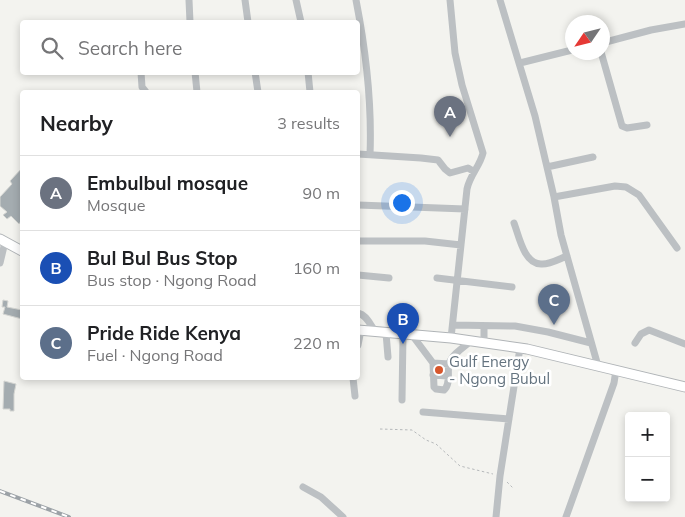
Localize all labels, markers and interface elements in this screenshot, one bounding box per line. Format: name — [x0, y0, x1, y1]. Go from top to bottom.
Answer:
north arrow — [565, 15, 610, 60]
search box — [20, 20, 360, 75]
icon: search — [38, 34, 66, 62]
text: Search here — [78, 36, 182, 60]
pin: A — [434, 96, 466, 137]
text: Nearby — [40, 110, 113, 136]
text: 3 results — [277, 113, 340, 133]
text: Embulbul mosque — [87, 171, 248, 195]
text: A — [50, 183, 62, 203]
text: 90 m — [303, 183, 340, 203]
your location — [389, 190, 415, 216]
text: Mosque — [87, 195, 145, 215]
text: Bul Bul Bus Stop — [87, 246, 238, 270]
text: B — [50, 258, 62, 278]
text: 160 m — [293, 258, 340, 278]
text: Bus stop · Ngong Road — [87, 270, 257, 290]
pin: C — [538, 284, 570, 325]
pin: B — [387, 303, 419, 344]
text: Pride Ride Kenya — [87, 321, 241, 345]
text: C — [51, 333, 61, 353]
text: 220 m — [293, 333, 340, 353]
text: Fuel · Ngong Road — [87, 345, 223, 365]
place label: Gulf Energy - Ngong Bubul — [449, 352, 550, 388]
marker: Gulf Energy - Ngong Bubul — [433, 364, 445, 376]
map controls — [625, 412, 670, 502]
button: + — [625, 412, 670, 457]
button: − — [625, 457, 670, 502]

